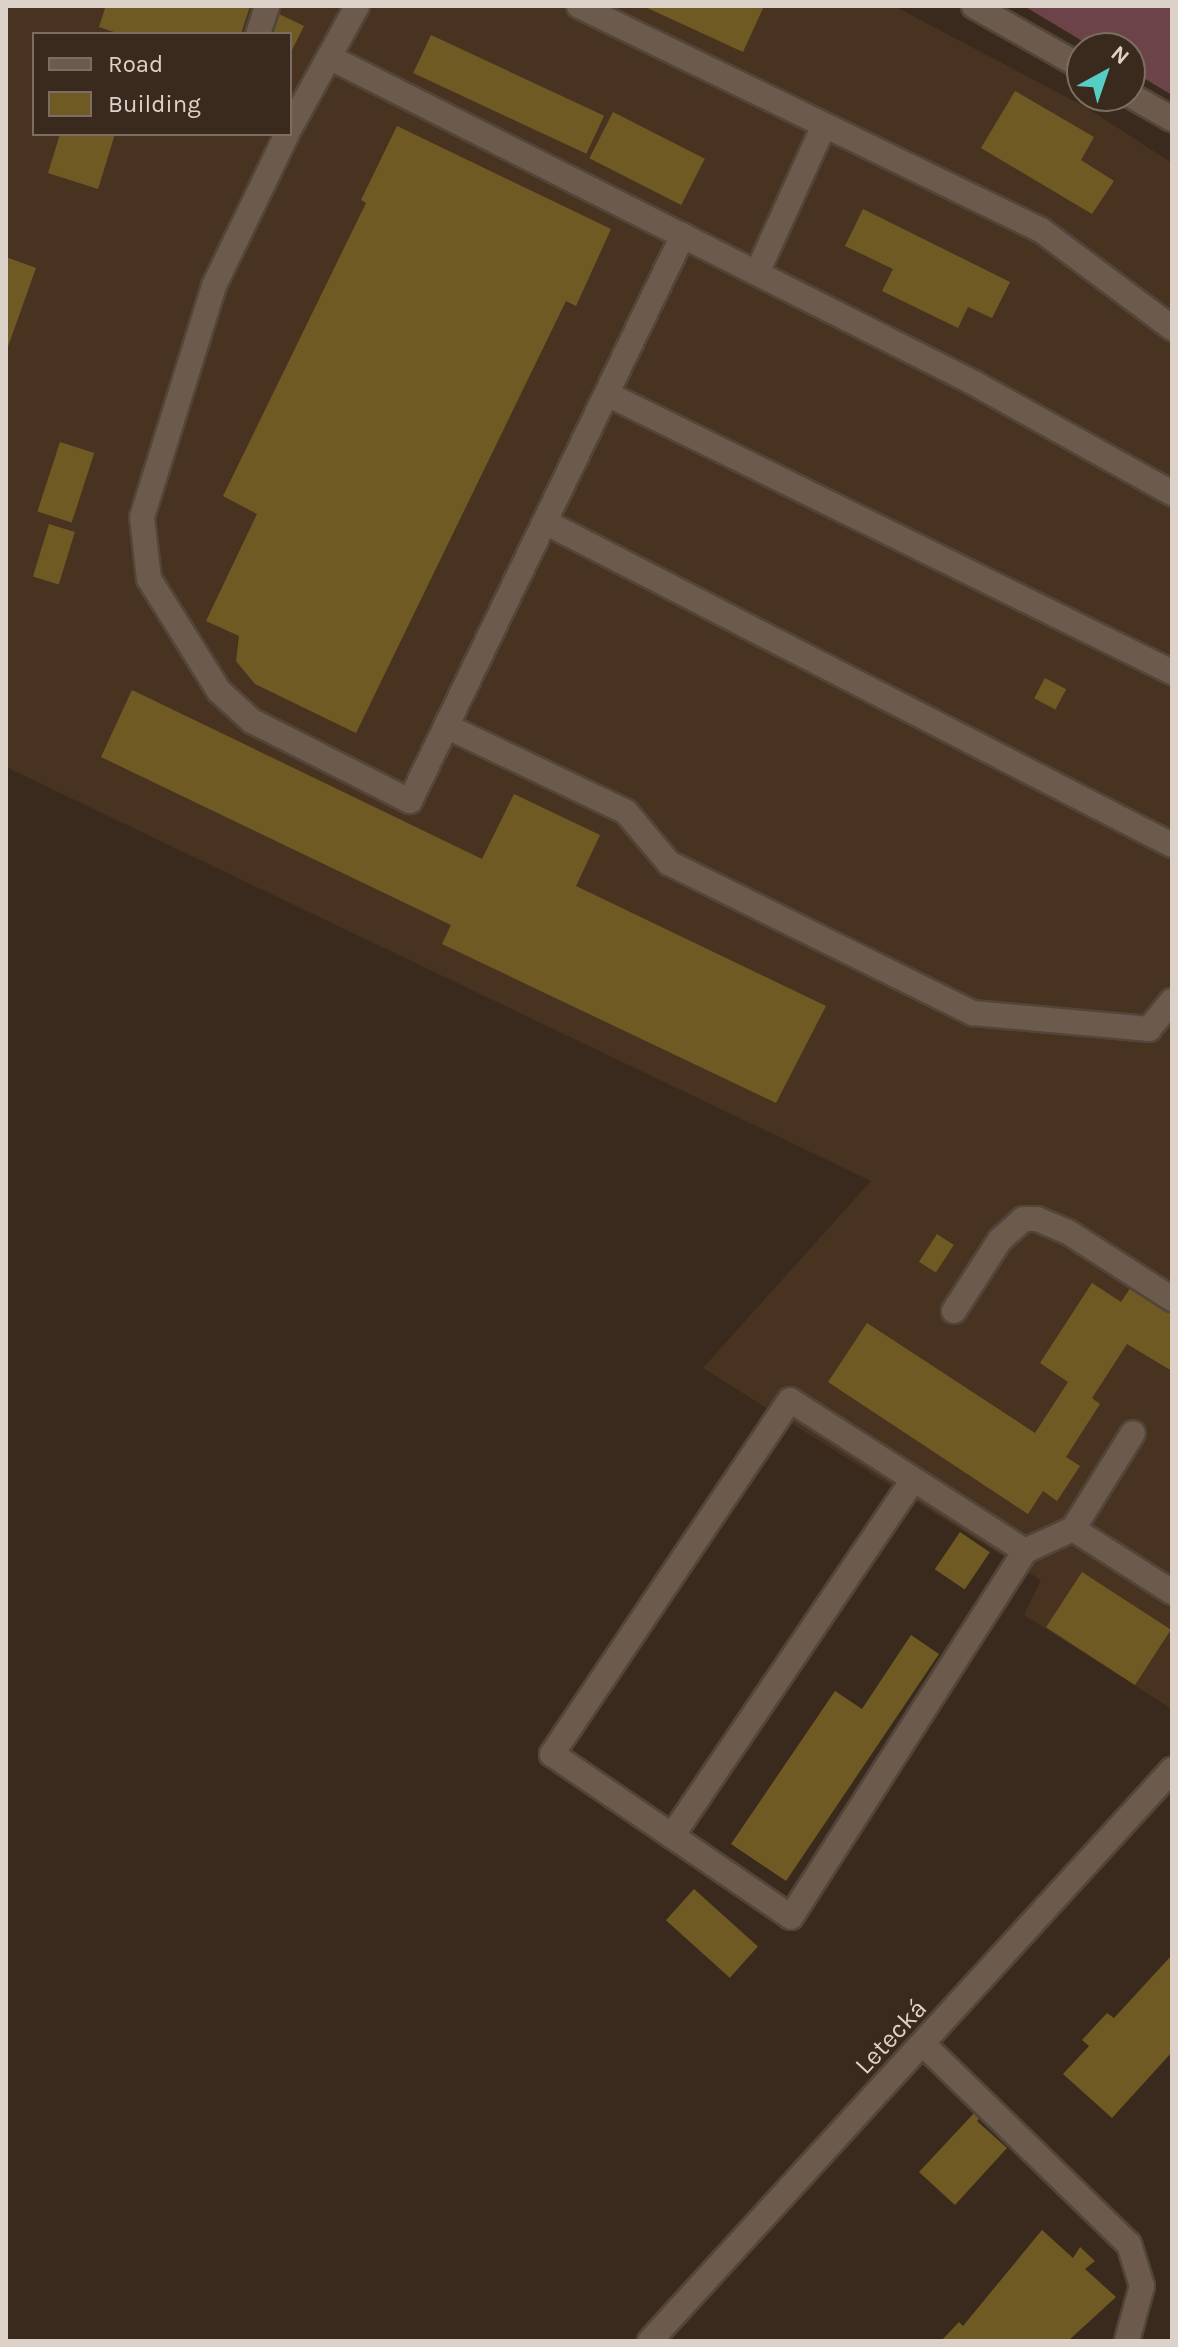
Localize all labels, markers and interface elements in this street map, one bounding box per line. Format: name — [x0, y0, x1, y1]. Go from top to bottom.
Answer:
legend — [32, 32, 292, 136]
north arrow — [1066, 32, 1146, 112]
text: N — [1106, 40, 1135, 70]
text: Road — [108, 50, 163, 78]
text: Building — [108, 90, 201, 118]
street label: Letecká — [849, 1993, 933, 2081]

